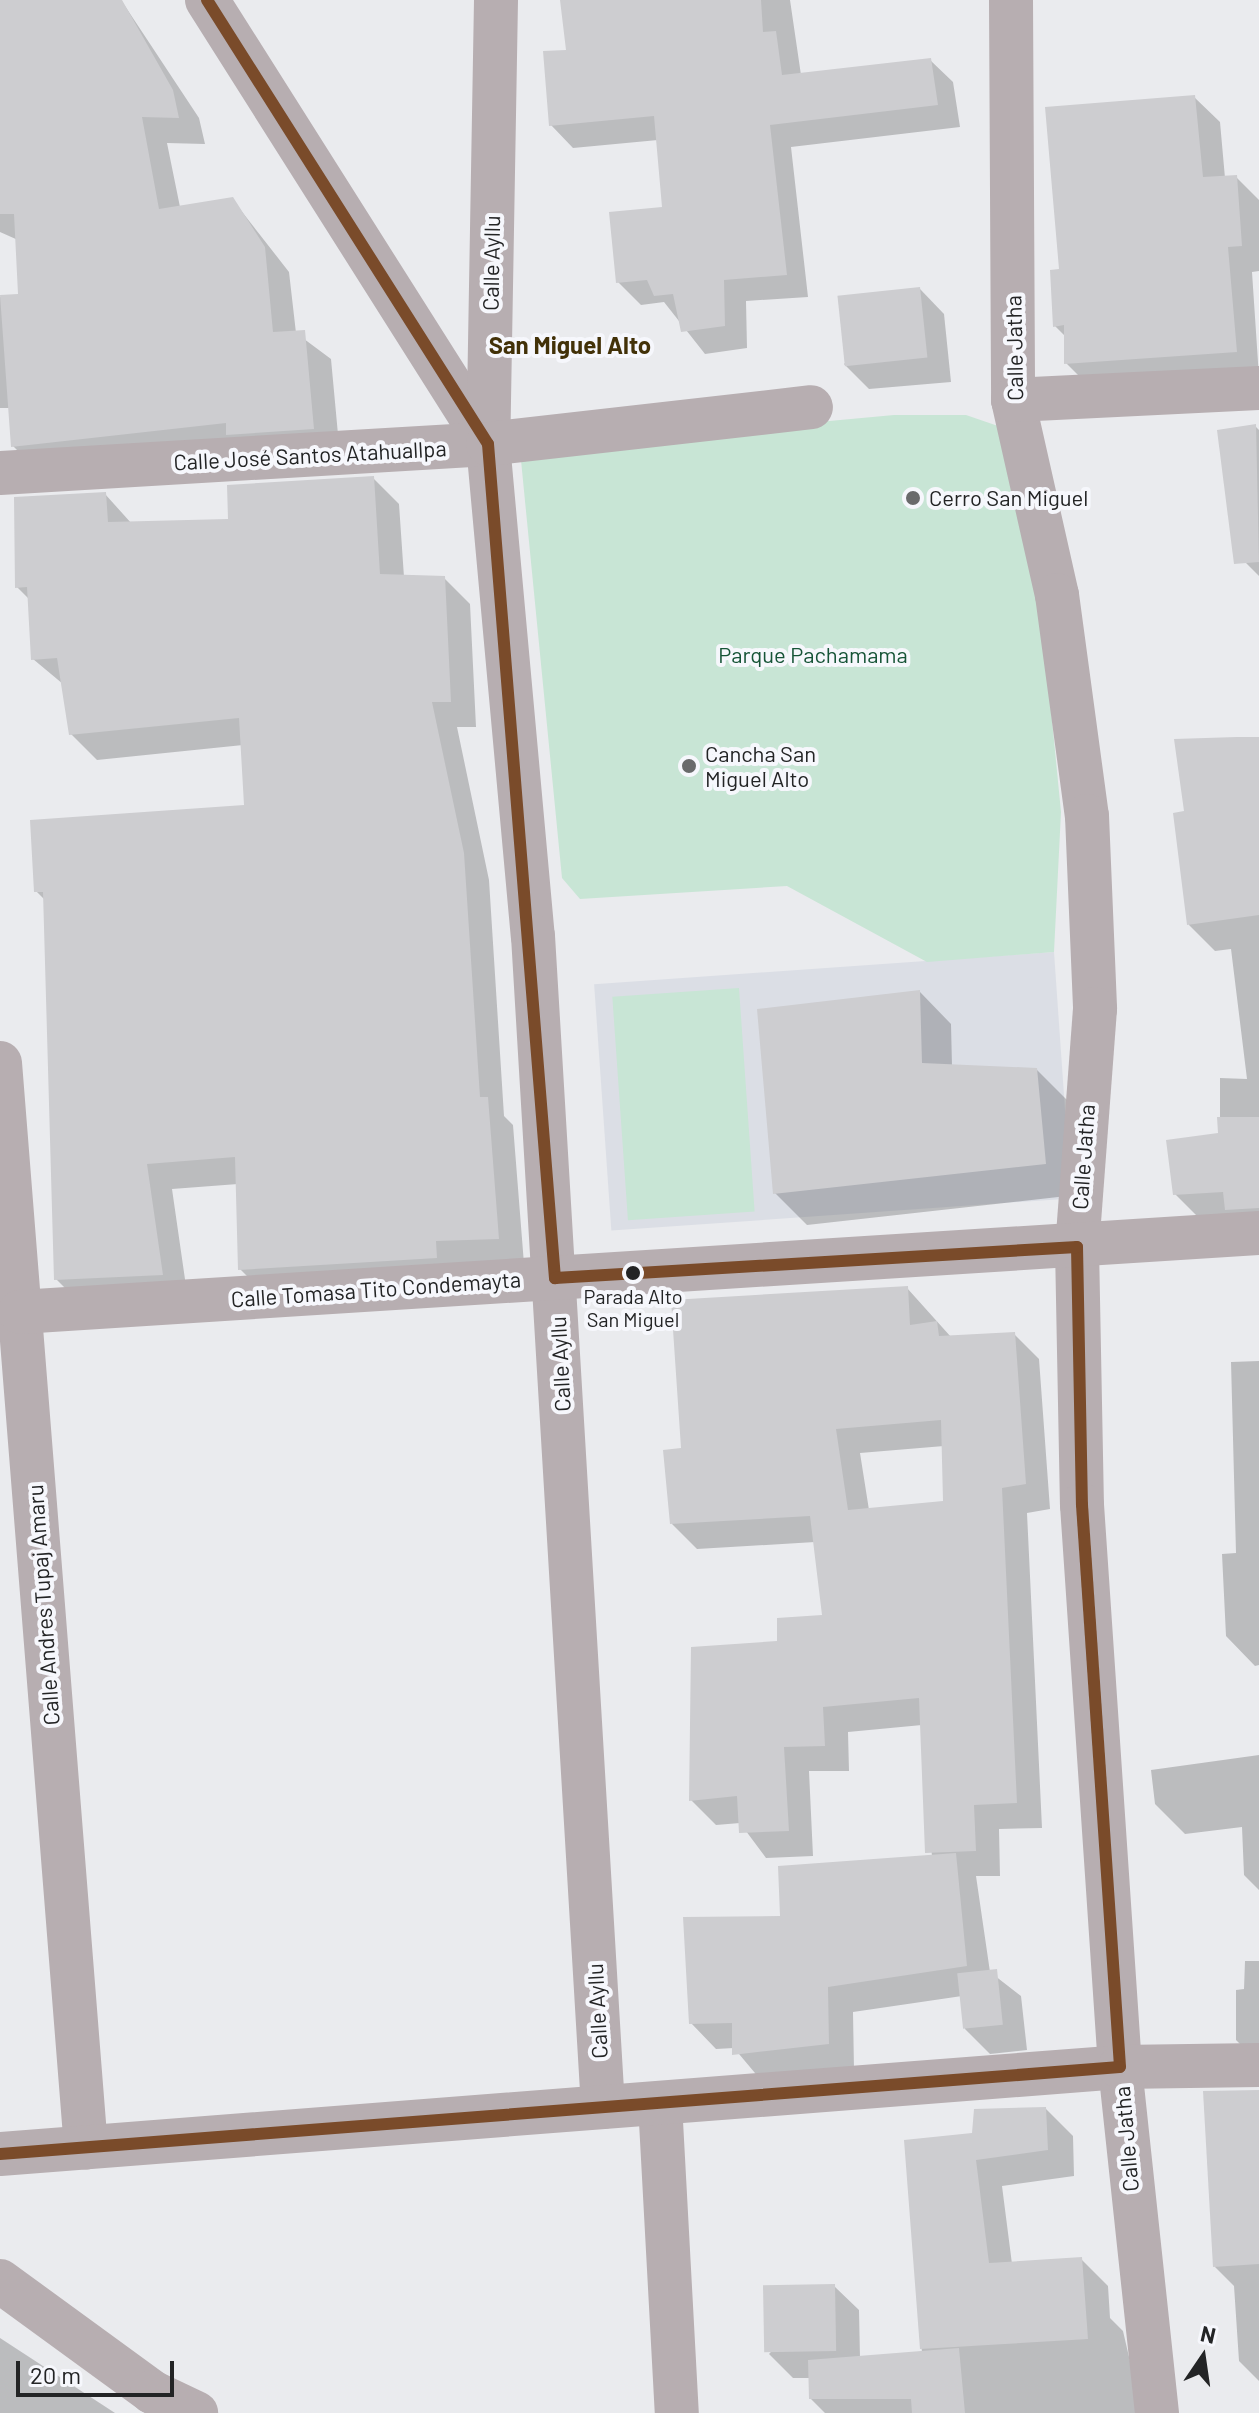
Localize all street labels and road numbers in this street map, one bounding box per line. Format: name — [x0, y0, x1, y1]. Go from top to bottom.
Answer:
street label: Calle Ayllu — [477, 215, 505, 311]
street label: Calle Jatha — [1000, 295, 1028, 401]
street label: Calle José Santos Atahuallpa — [173, 435, 447, 475]
street label: Calle Jatha — [1066, 1103, 1100, 1211]
street label: Calle Tomasa Tito Condemayta — [230, 1266, 522, 1312]
street label: Calle Ayllu — [544, 1316, 576, 1412]
street label: Calle Andres Tupaj Amaru — [21, 1484, 65, 1726]
street label: Calle Ayllu — [581, 1963, 613, 2059]
street label: Calle Jatha — [1108, 2085, 1144, 2193]

